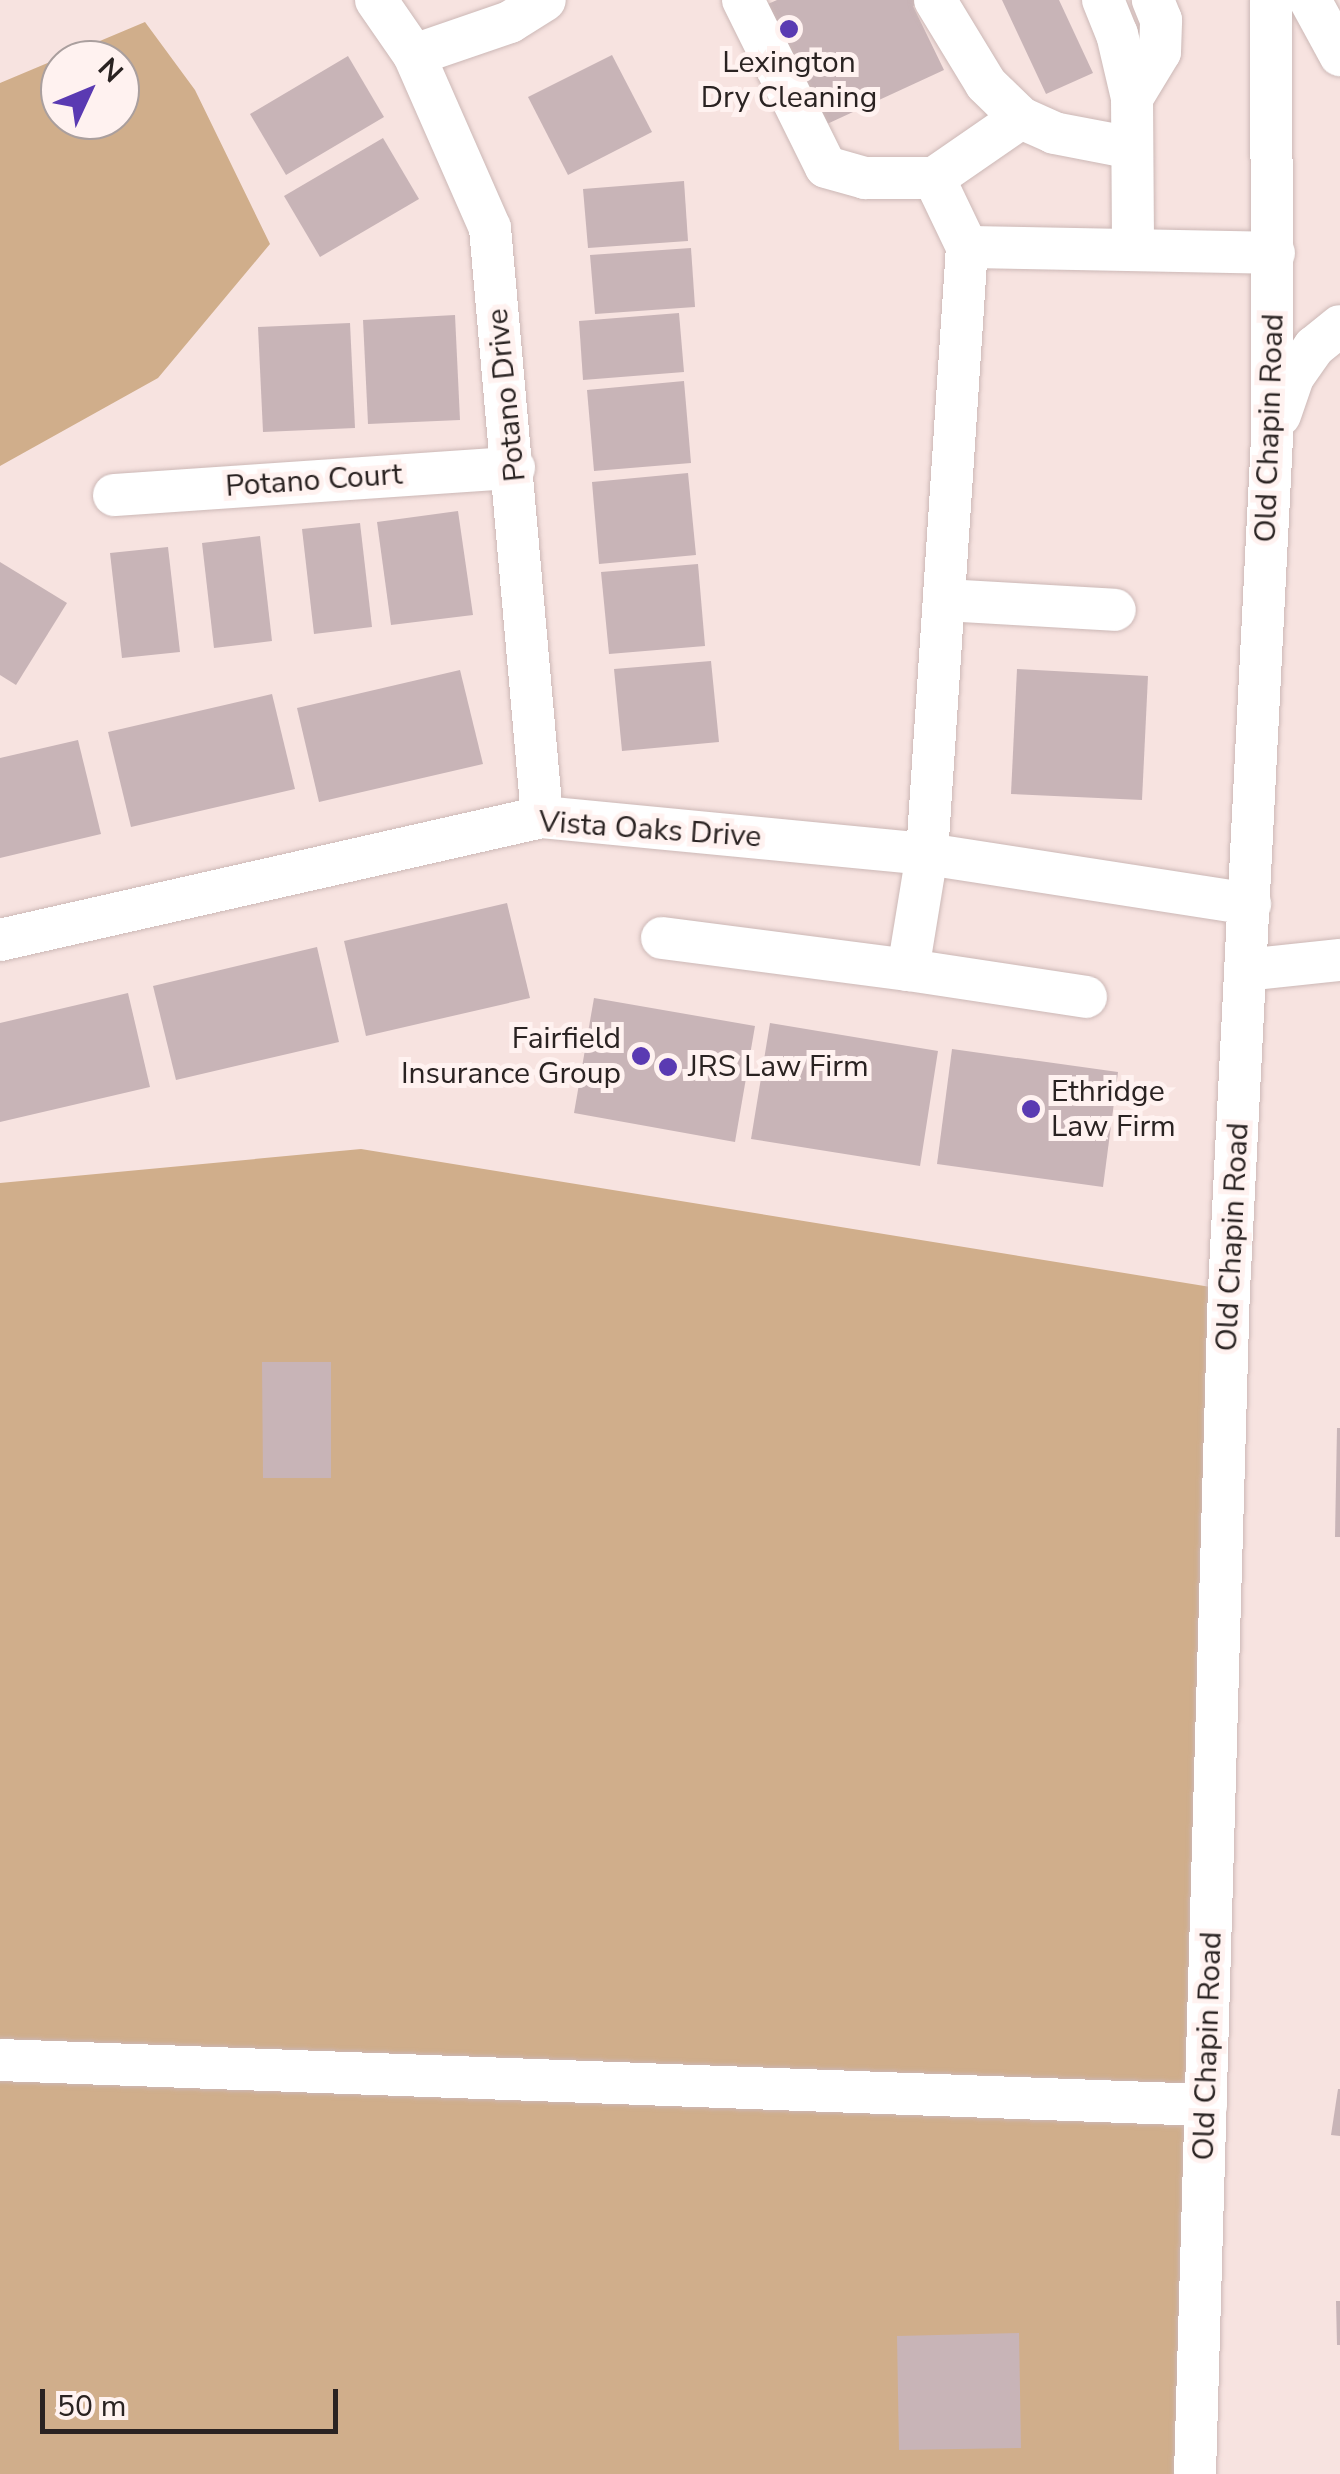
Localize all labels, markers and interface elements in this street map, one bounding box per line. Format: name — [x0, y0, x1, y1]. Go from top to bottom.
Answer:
marker: Lexington Dry Cleaning — [778, 18, 800, 40]
north arrow — [40, 40, 140, 140]
place label: Lexington Dry Cleaning — [701, 45, 877, 116]
text: N — [89, 50, 131, 91]
street label: Potano Drive — [480, 307, 534, 483]
street label: Old Chapin Road — [1248, 313, 1292, 543]
street label: Potano Court — [224, 457, 404, 505]
street label: Vista Oaks Drive — [538, 804, 762, 856]
place label: Fairfield Insurance Group — [401, 1021, 621, 1092]
marker: Fairfield Insurance Group — [630, 1045, 652, 1067]
place label: JRS Law Firm — [688, 1049, 869, 1085]
marker: JRS Law Firm — [657, 1056, 679, 1078]
place label: Ethridge Law Firm — [1051, 1074, 1176, 1144]
marker: Ethridge Law Firm — [1020, 1098, 1042, 1120]
street label: Old Chapin Road — [1209, 1122, 1257, 1352]
street label: Old Chapin Road — [1186, 1931, 1230, 2161]
scale bar — [45, 2369, 342, 2431]
text: 50 m — [57, 2386, 126, 2427]

